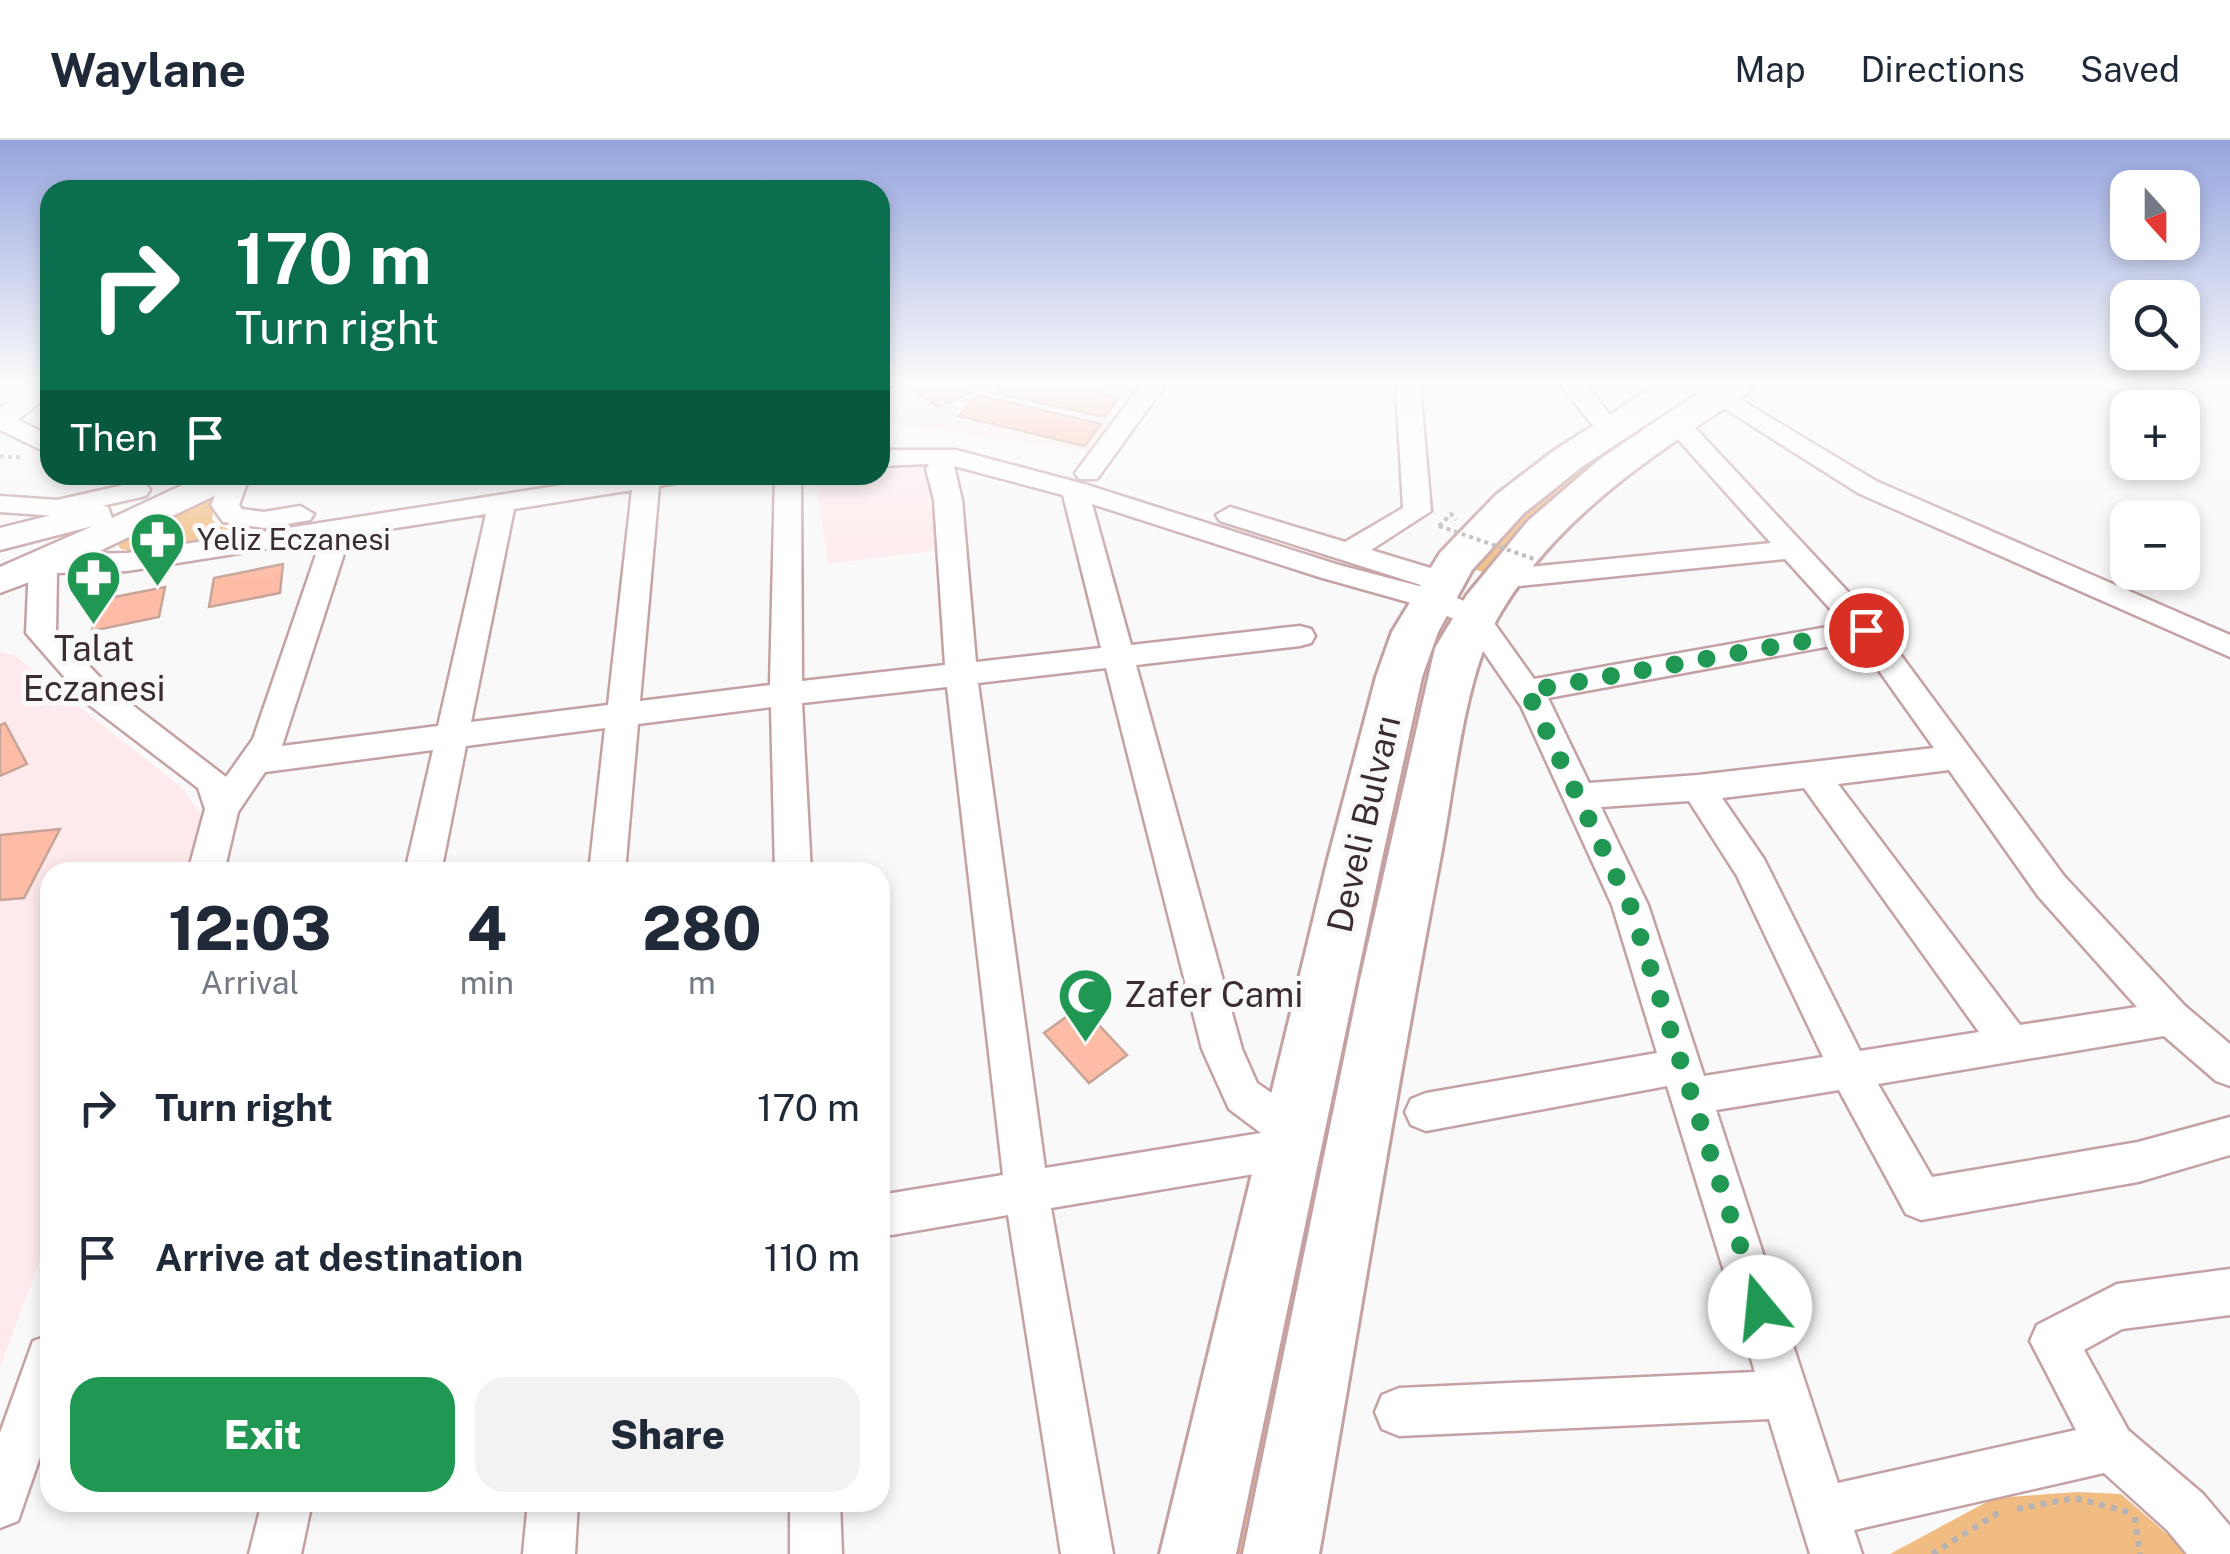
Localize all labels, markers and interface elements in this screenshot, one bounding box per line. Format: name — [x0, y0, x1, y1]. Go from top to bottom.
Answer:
text: Waylane — [50, 41, 246, 98]
text: Map — [1734, 49, 1805, 90]
text: Directions — [1860, 49, 2025, 90]
text: Saved — [2080, 49, 2180, 90]
north arrow — [2110, 170, 2200, 260]
map controls — [2110, 170, 2200, 590]
text: 170 m — [235, 217, 432, 300]
icon: right — [70, 220, 200, 350]
button: search — [2110, 280, 2200, 370]
text: Turn right — [235, 301, 439, 354]
button: + — [2110, 390, 2200, 480]
icon: arrive — [178, 410, 233, 465]
text: Then — [70, 415, 158, 460]
button: − — [2110, 500, 2200, 590]
pharmacy icon: Yeliz Eczanesi — [128, 510, 188, 589]
place label: Yeliz Eczanesi — [197, 521, 391, 557]
pharmacy icon: Talat Eczanesi — [64, 548, 124, 627]
pin — [1824, 588, 1909, 673]
icon: arrive — [1839, 603, 1894, 658]
place label: Talat Eczanesi — [23, 628, 165, 709]
street label: Develi Bulvarı — [1319, 712, 1408, 936]
text: 12:03 — [168, 893, 331, 964]
text: 4 — [467, 893, 507, 964]
text: 280 — [642, 893, 762, 964]
text: Arrival — [200, 964, 299, 1001]
text: min — [460, 964, 514, 1001]
text: m — [688, 964, 716, 1001]
mosque icon: Zafer Cami — [1055, 965, 1115, 1044]
place label: Zafer Cami — [1124, 974, 1303, 1015]
icon: right — [70, 1080, 125, 1135]
text: Turn right — [155, 1085, 333, 1130]
text: 170 m — [757, 1085, 860, 1130]
icon: arrive — [70, 1230, 125, 1285]
text: Arrive at destination — [155, 1235, 523, 1280]
text: 110 m — [764, 1235, 860, 1280]
position arrow — [1708, 1255, 1812, 1359]
button: Exit — [70, 1377, 455, 1492]
button: Share — [475, 1377, 860, 1492]

